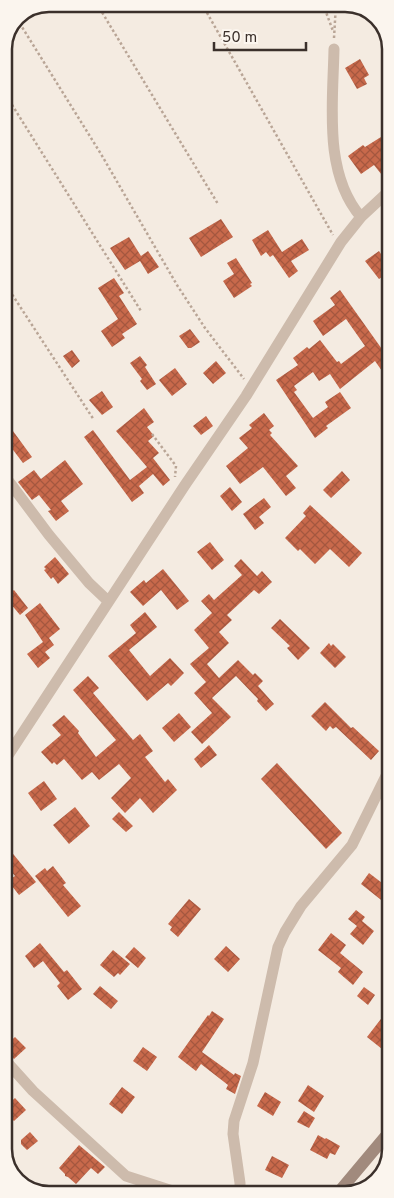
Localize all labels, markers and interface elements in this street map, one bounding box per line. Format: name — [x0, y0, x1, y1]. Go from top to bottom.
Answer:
scale bar — [214, 20, 306, 52]
text: 50 m — [222, 29, 257, 48]

